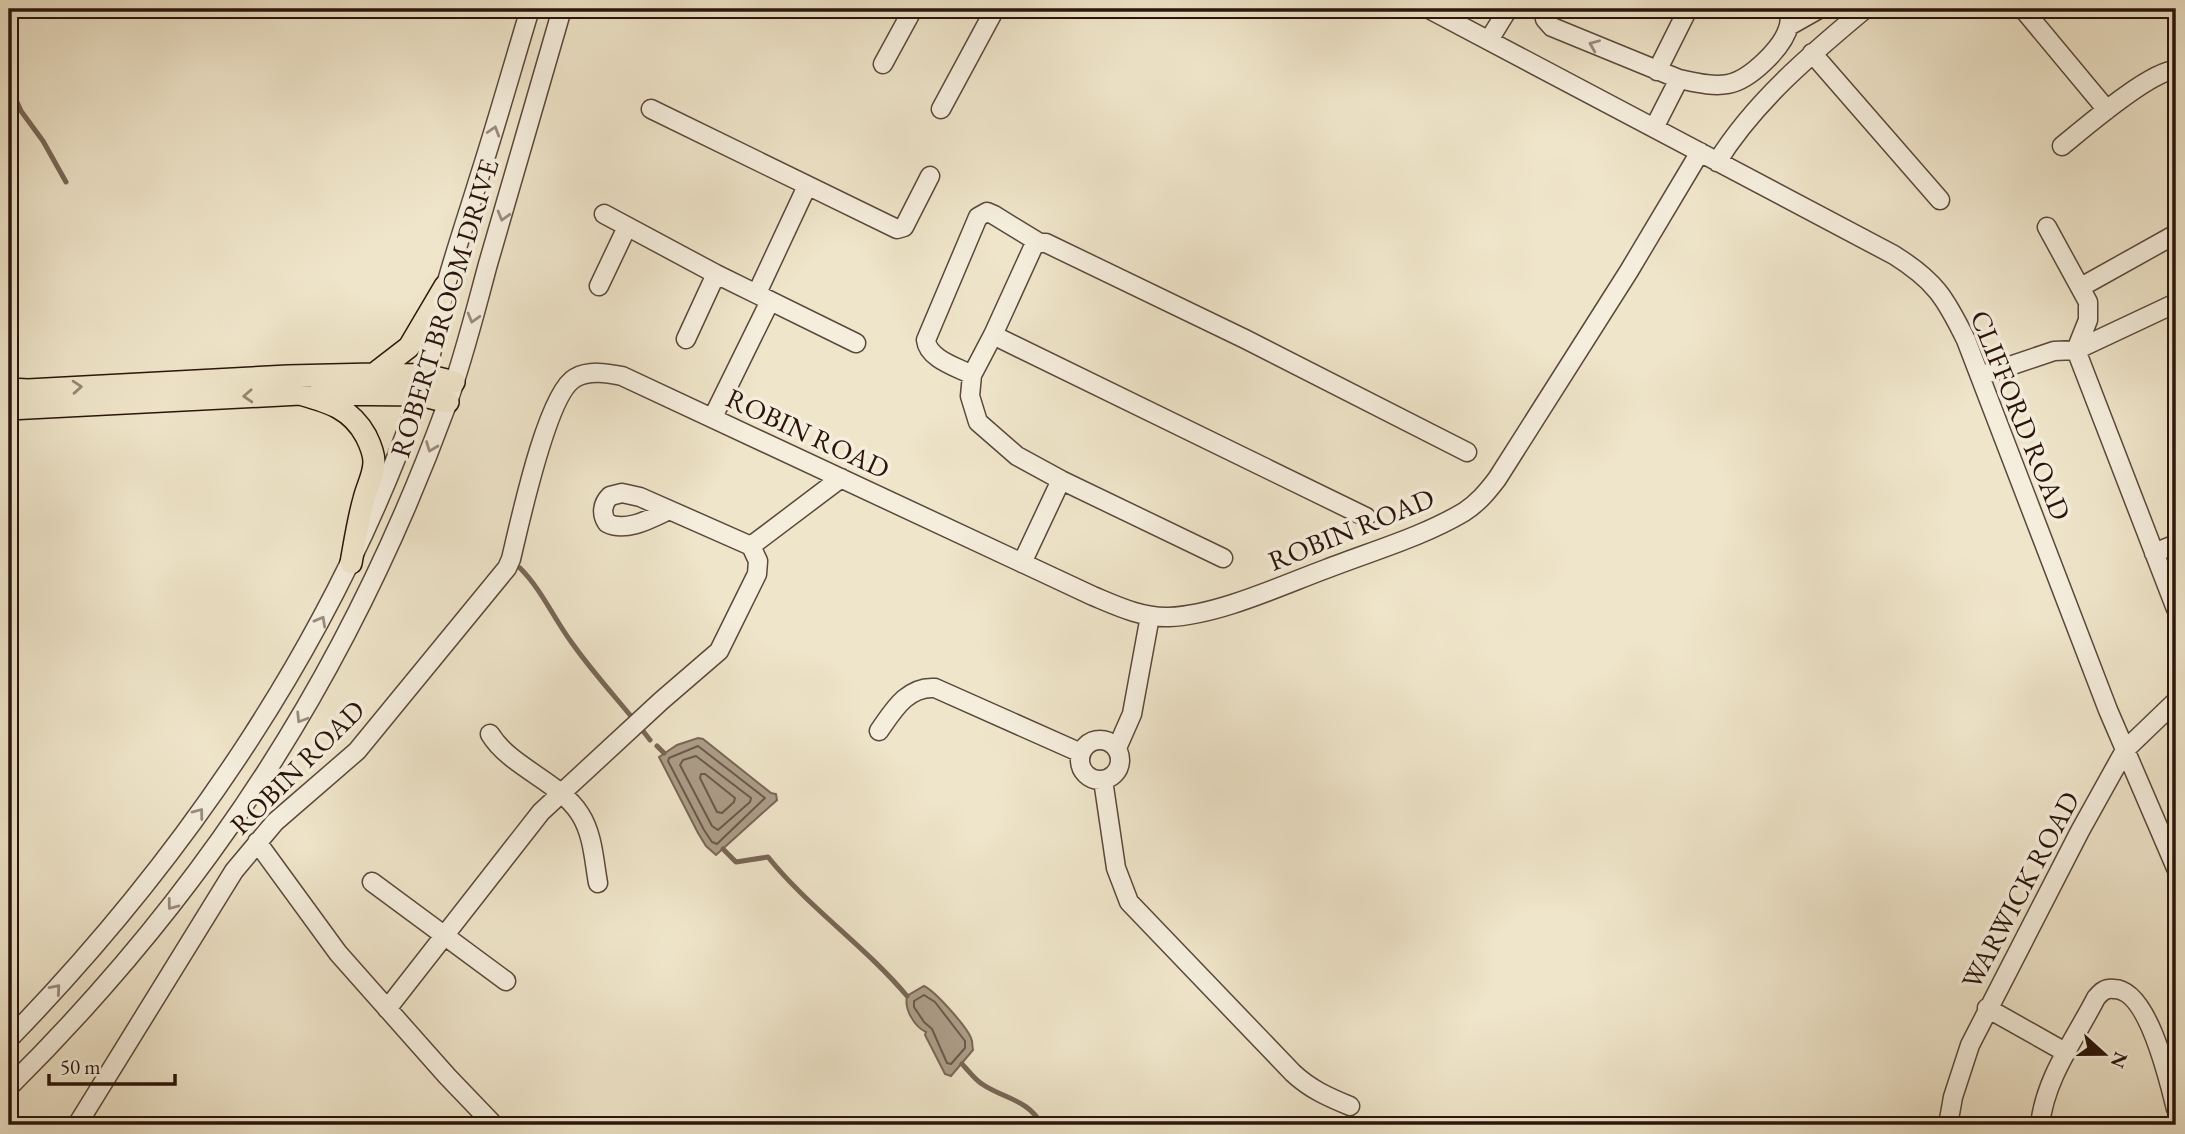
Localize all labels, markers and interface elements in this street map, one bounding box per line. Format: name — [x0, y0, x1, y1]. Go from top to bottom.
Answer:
one-way arrow — [1589, 39, 1602, 53]
one-way arrow — [485, 125, 500, 137]
street label: ROBERT BROOM DRIVE — [381, 154, 507, 462]
one-way arrow — [496, 210, 511, 222]
street label: CLIFFORD ROAD — [1962, 305, 2080, 525]
one-way arrow — [467, 311, 482, 323]
street label: ROBIN ROAD — [721, 379, 895, 487]
one-way arrow — [72, 380, 83, 395]
one-way arrow — [242, 389, 253, 404]
one-way arrow — [425, 440, 439, 452]
street label: ROBIN ROAD — [1263, 479, 1439, 579]
one-way arrow — [313, 616, 326, 628]
street label: ROBIN ROAD — [222, 692, 372, 842]
one-way arrow — [296, 710, 309, 723]
street label: WARWICK ROAD — [1953, 785, 2087, 995]
one-way arrow — [191, 808, 204, 821]
one-way arrow — [168, 897, 181, 910]
one-way arrow — [48, 984, 60, 997]
north arrow — [2070, 1018, 2140, 1088]
scale bar — [49, 1043, 175, 1087]
text: N — [2105, 1048, 2134, 1072]
text: 50 m — [60, 1053, 101, 1080]

